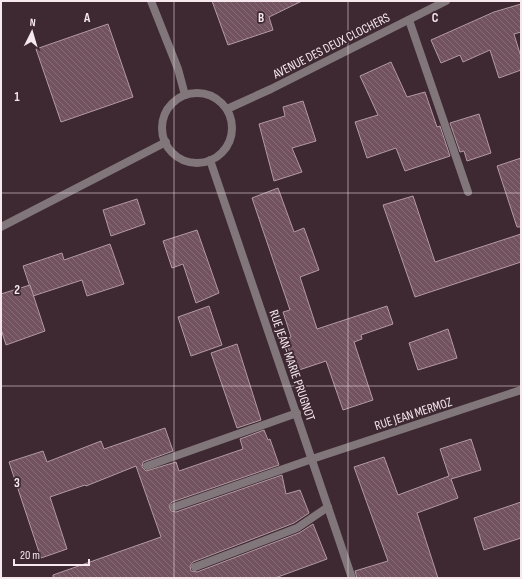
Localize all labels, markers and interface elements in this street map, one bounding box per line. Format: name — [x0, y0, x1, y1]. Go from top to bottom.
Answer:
street label: AVENUE DES DEUX CLOCHERS — [269, 9, 393, 83]
text: A — [83, 10, 91, 26]
text: B — [258, 10, 264, 26]
text: C — [432, 10, 439, 26]
north arrow — [12, 12, 52, 52]
text: N — [29, 16, 36, 29]
text: 1 — [14, 89, 20, 105]
text: 2 — [14, 282, 20, 298]
street label: RUE JEAN-MARIE PRUGNOT — [266, 308, 319, 423]
street label: RUE JEAN MERMOZ — [373, 394, 455, 434]
text: 3 — [14, 475, 20, 491]
scale bar — [14, 541, 89, 567]
text: 20 m — [20, 548, 40, 563]

